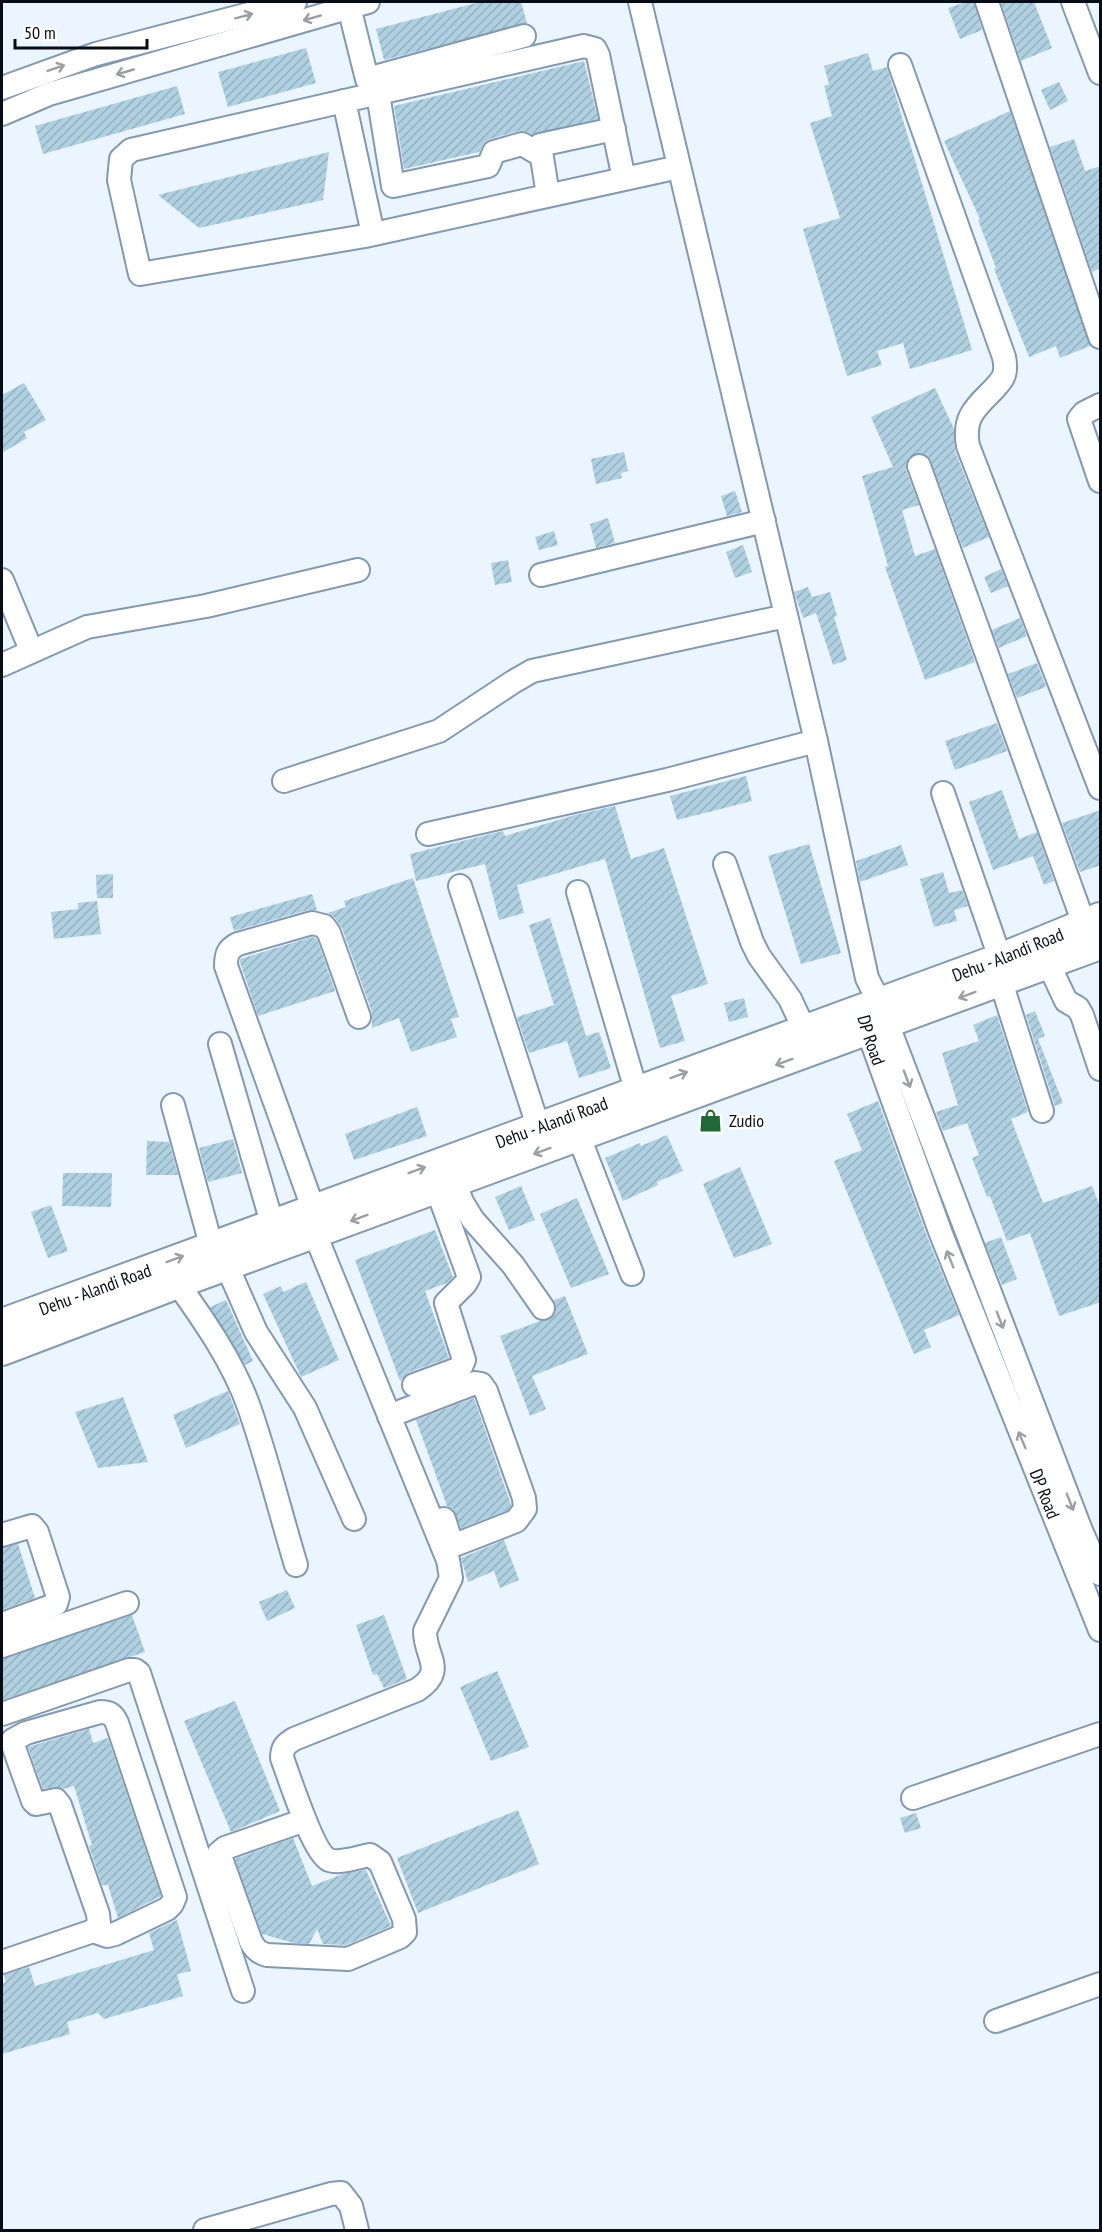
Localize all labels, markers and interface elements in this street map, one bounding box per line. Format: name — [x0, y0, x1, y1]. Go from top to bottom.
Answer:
one-way arrow — [234, 9, 253, 21]
scale bar — [15, 12, 147, 50]
one-way arrow — [303, 13, 322, 24]
text: 50 m — [24, 21, 56, 44]
one-way arrow — [46, 61, 65, 72]
one-way arrow — [115, 67, 134, 78]
street label: Dehu - Alandi Road — [949, 922, 1067, 986]
one-way arrow — [958, 990, 977, 1001]
street label: DP Road — [853, 1012, 891, 1068]
one-way arrow — [775, 1057, 794, 1068]
one-way arrow — [669, 1068, 688, 1079]
one-way arrow — [903, 1069, 914, 1088]
street label: Dehu - Alandi Road — [492, 1091, 611, 1153]
shop icon: Zudio — [698, 1107, 724, 1133]
place label: Zudio — [729, 1109, 764, 1132]
one-way arrow — [533, 1146, 552, 1157]
one-way arrow — [407, 1164, 426, 1175]
one-way arrow — [350, 1213, 368, 1224]
one-way arrow — [944, 1250, 955, 1269]
one-way arrow — [165, 1252, 183, 1263]
street label: Dehu - Alandi Road — [36, 1258, 154, 1320]
one-way arrow — [995, 1310, 1006, 1329]
one-way arrow — [1016, 1431, 1027, 1450]
street label: DP Road — [1025, 1465, 1066, 1522]
one-way arrow — [1065, 1492, 1076, 1511]

